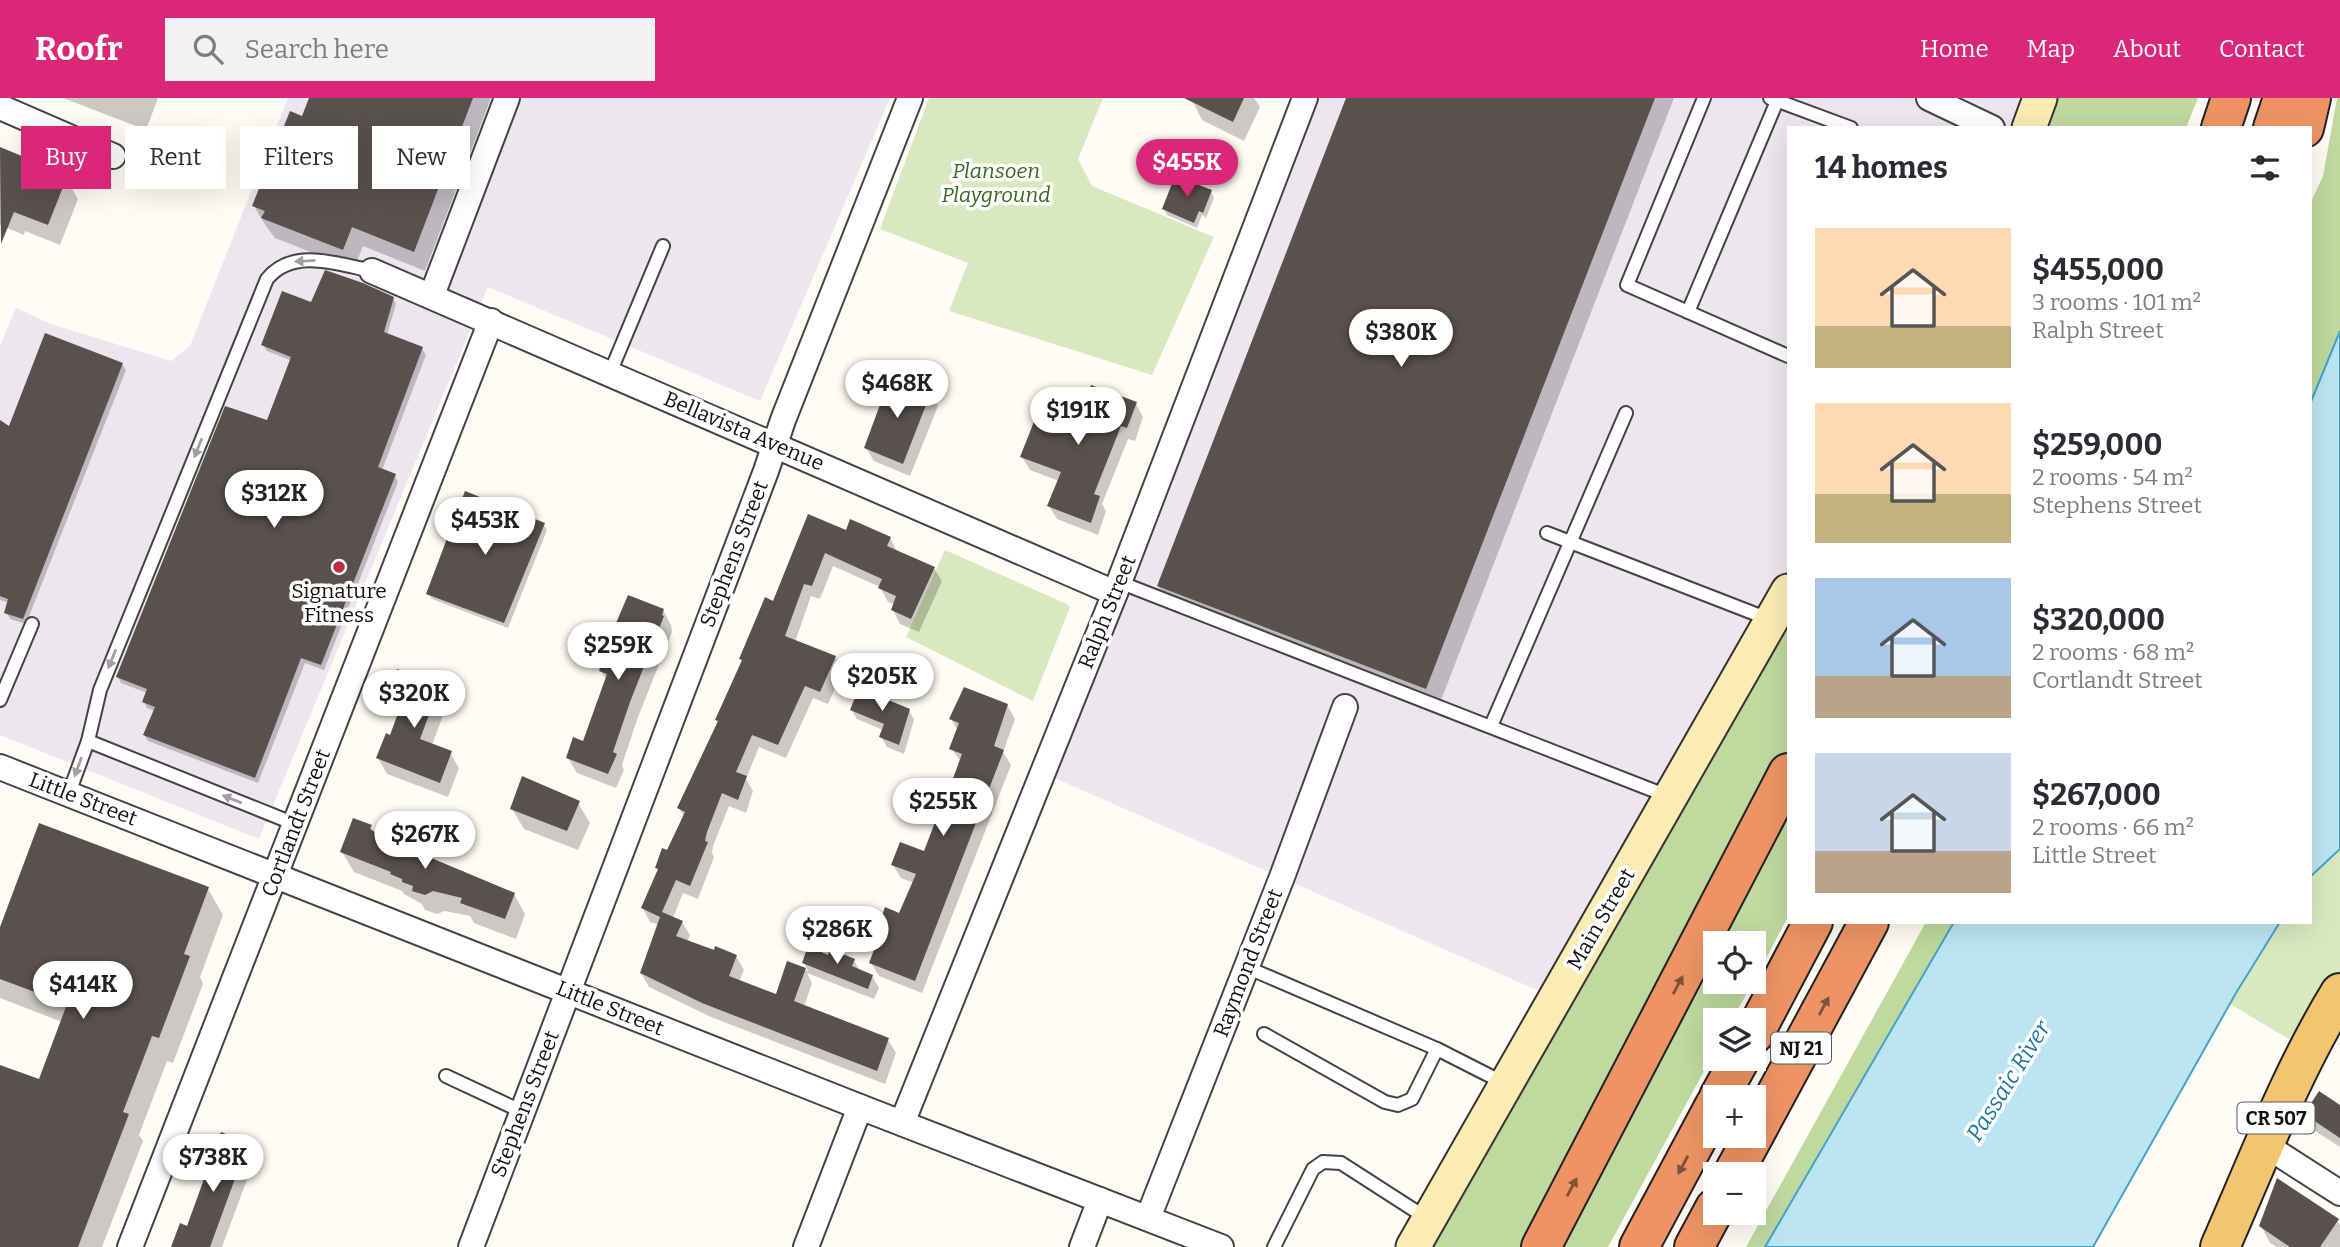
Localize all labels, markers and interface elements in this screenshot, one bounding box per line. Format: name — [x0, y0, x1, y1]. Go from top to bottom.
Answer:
search box — [165, 18, 655, 81]
text: Roofr — [35, 29, 123, 69]
icon: search — [189, 30, 227, 68]
text: Search here — [245, 34, 389, 65]
text: Home — [1920, 35, 1989, 63]
text: Map — [2027, 35, 2075, 63]
text: About — [2113, 35, 2181, 63]
text: Contact — [2219, 35, 2305, 63]
chip: Buy — [21, 126, 111, 189]
chip: Rent — [125, 126, 226, 189]
chip: Filters — [240, 126, 358, 189]
chip: New — [372, 126, 470, 189]
pin: $455K — [1138, 140, 1236, 199]
text: $455K — [1152, 148, 1222, 176]
icon: filters — [2246, 149, 2284, 187]
text: 14 homes — [1815, 150, 1948, 186]
park label: Plansoen Playground — [941, 158, 1051, 208]
text: $455,000 — [2032, 252, 2164, 288]
one-way arrow — [294, 256, 316, 267]
icon: home — [1871, 256, 1955, 340]
text: 3 rooms · 101 m² — [2032, 288, 2201, 316]
pin: $380K — [1352, 310, 1450, 369]
text: Ralph Street — [2032, 316, 2164, 344]
text: $380K — [1365, 318, 1437, 346]
pin: $468K — [848, 360, 946, 420]
text: $468K — [861, 369, 933, 397]
street label: Bellavista Avenue — [660, 385, 828, 477]
pin: $191K — [1029, 388, 1127, 447]
text: $191K — [1046, 396, 1110, 424]
text: $259,000 — [2032, 427, 2163, 463]
icon: home — [1871, 431, 1955, 515]
one-way arrow — [192, 438, 203, 459]
text: 2 rooms · 54 m² — [2032, 463, 2193, 491]
pin: $312K — [225, 470, 323, 530]
street label: Stephens Street — [694, 477, 774, 631]
text: $312K — [241, 479, 307, 507]
text: Stephens Street — [2032, 491, 2202, 519]
pin: $453K — [436, 498, 534, 557]
text: $453K — [450, 506, 520, 534]
street label: Ralph Street — [1072, 551, 1142, 673]
marker: Signature Fitness — [331, 559, 347, 575]
place label: Signature Fitness — [291, 578, 387, 628]
text: $320,000 — [2032, 602, 2165, 638]
icon: home — [1871, 606, 1955, 690]
pin: $259K — [569, 622, 667, 682]
text: $259K — [583, 631, 653, 659]
text: 2 rooms · 68 m² — [2032, 638, 2194, 666]
one-way arrow — [107, 649, 118, 670]
pin: $205K — [833, 654, 931, 713]
text: $205K — [847, 662, 917, 690]
text: Cortlandt Street — [2032, 666, 2203, 694]
pin: $320K — [365, 670, 463, 730]
text: $320K — [378, 679, 450, 707]
street label: Cortlandt Street — [256, 745, 336, 900]
one-way arrow — [72, 757, 83, 778]
street label: Little Street — [25, 767, 141, 832]
text: $267,000 — [2032, 777, 2161, 813]
pin: $255K — [894, 778, 992, 838]
icon: home — [1871, 781, 1955, 865]
text: $255K — [909, 787, 977, 815]
one-way arrow — [221, 793, 242, 804]
pin: $267K — [376, 812, 474, 871]
text: 2 rooms · 66 m² — [2032, 813, 2194, 841]
text: $267K — [390, 820, 460, 848]
text: Little Street — [2032, 841, 2156, 869]
street label: Main Street — [1562, 863, 1641, 974]
street label: Raymond Street — [1208, 885, 1288, 1041]
pin: $286K — [788, 906, 886, 966]
text: $286K — [802, 915, 872, 943]
map controls — [1703, 931, 1766, 1225]
button: locate — [1703, 931, 1766, 994]
pin: $414K — [34, 962, 132, 1021]
text: $414K — [49, 970, 117, 998]
street label: Little Street — [552, 975, 668, 1041]
one-way arrow — [1672, 975, 1684, 995]
one-way arrow — [1818, 996, 1829, 1016]
button: layers — [1703, 1008, 1766, 1071]
water label: Passaic River — [1960, 1014, 2057, 1146]
street label: Stephens Street — [485, 1027, 565, 1181]
road number: NJ 21 — [1771, 1032, 1831, 1064]
button: + — [1703, 1085, 1766, 1148]
road number: CR 507 — [2238, 1102, 2314, 1134]
pin: $738K — [164, 1134, 262, 1194]
text: $738K — [179, 1143, 247, 1171]
one-way arrow — [1677, 1156, 1689, 1176]
button: − — [1703, 1162, 1766, 1225]
one-way arrow — [1566, 1176, 1578, 1196]

